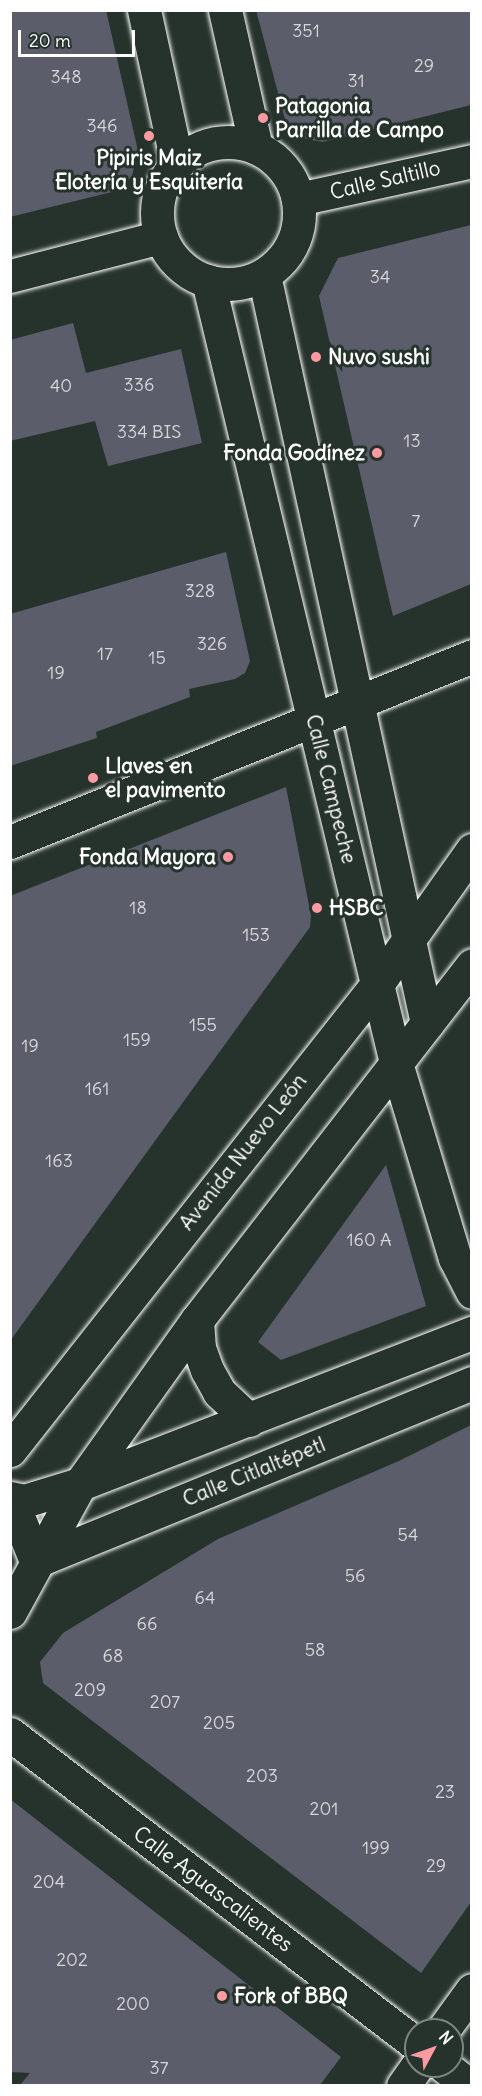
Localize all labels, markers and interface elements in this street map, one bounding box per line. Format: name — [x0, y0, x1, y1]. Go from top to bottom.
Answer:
scale bar — [21, 18, 138, 56]
house number: 351 — [292, 20, 320, 42]
text: 20 m — [29, 29, 71, 52]
house number: 29 — [414, 55, 434, 77]
house number: 348 — [51, 66, 81, 88]
house number: 31 — [347, 70, 365, 92]
place label: Patagonia Parrilla de Campo — [275, 93, 444, 143]
marker: Patagonia Parrilla de Campo — [256, 111, 270, 125]
house number: 346 — [86, 115, 118, 137]
marker: Pipiris Maiz Elotería y Esquitería — [142, 129, 156, 143]
place label: Pipiris Maiz Elotería y Esquitería — [55, 145, 243, 195]
street label: Calle Saltillo — [327, 155, 443, 205]
house number: 34 — [370, 266, 390, 288]
place label: Nuvo sushi — [328, 344, 430, 370]
marker: Nuvo sushi — [309, 350, 323, 364]
house number: 336 — [124, 374, 154, 396]
house number: 40 — [50, 375, 72, 397]
house number: 334 BIS — [117, 421, 181, 443]
house number: 13 — [403, 430, 421, 452]
place label: Fonda Godínez — [223, 440, 365, 466]
marker: Fonda Godínez — [370, 446, 384, 460]
house number: 7 — [412, 510, 420, 532]
house number: 328 — [185, 580, 215, 602]
house number: 326 — [197, 633, 227, 655]
house number: 17 — [97, 643, 113, 665]
house number: 15 — [148, 647, 166, 669]
house number: 19 — [47, 662, 65, 684]
street label: Calle Campeche — [300, 712, 362, 866]
place label: Llaves en el pavimento — [105, 753, 225, 803]
marker: Llaves en el pavimento — [86, 771, 100, 785]
place label: Fonda Mayora — [79, 844, 216, 870]
marker: Fonda Mayora — [221, 850, 235, 864]
place label: HSBC — [329, 895, 383, 921]
house number: 18 — [129, 897, 147, 919]
marker: HSBC — [310, 901, 324, 915]
house number: 153 — [242, 924, 270, 946]
house number: 155 — [189, 1014, 217, 1036]
house number: 159 — [123, 1029, 151, 1051]
house number: 19 — [21, 1035, 39, 1057]
street label: Avenida Nuevo León — [174, 1069, 312, 1235]
house number: 161 — [85, 1078, 109, 1100]
house number: 163 — [45, 1150, 73, 1172]
house number: 160 A — [346, 1229, 392, 1251]
street label: Calle Citlaltépetl — [179, 1432, 329, 1512]
house number: 54 — [398, 1524, 418, 1546]
house number: 56 — [345, 1565, 365, 1587]
house number: 64 — [195, 1587, 215, 1609]
house number: 66 — [137, 1613, 157, 1635]
house number: 58 — [305, 1639, 325, 1661]
house number: 68 — [103, 1645, 123, 1667]
house number: 209 — [74, 1679, 106, 1701]
house number: 207 — [150, 1691, 180, 1713]
house number: 205 — [203, 1712, 235, 1734]
house number: 203 — [246, 1765, 278, 1787]
house number: 23 — [435, 1781, 455, 1803]
house number: 201 — [310, 1798, 338, 1820]
street label: Calle Aguascalientes — [128, 1821, 298, 1957]
house number: 199 — [362, 1837, 390, 1859]
house number: 29 — [426, 1855, 446, 1877]
house number: 204 — [33, 1871, 65, 1893]
house number: 202 — [56, 1949, 88, 1971]
place label: Fork of BBQ — [234, 1983, 348, 2009]
marker: Fork of BBQ — [215, 1989, 229, 2003]
house number: 200 — [116, 1993, 150, 2015]
north arrow — [404, 2018, 464, 2078]
text: N — [435, 2027, 457, 2048]
house number: 37 — [149, 2057, 169, 2079]

